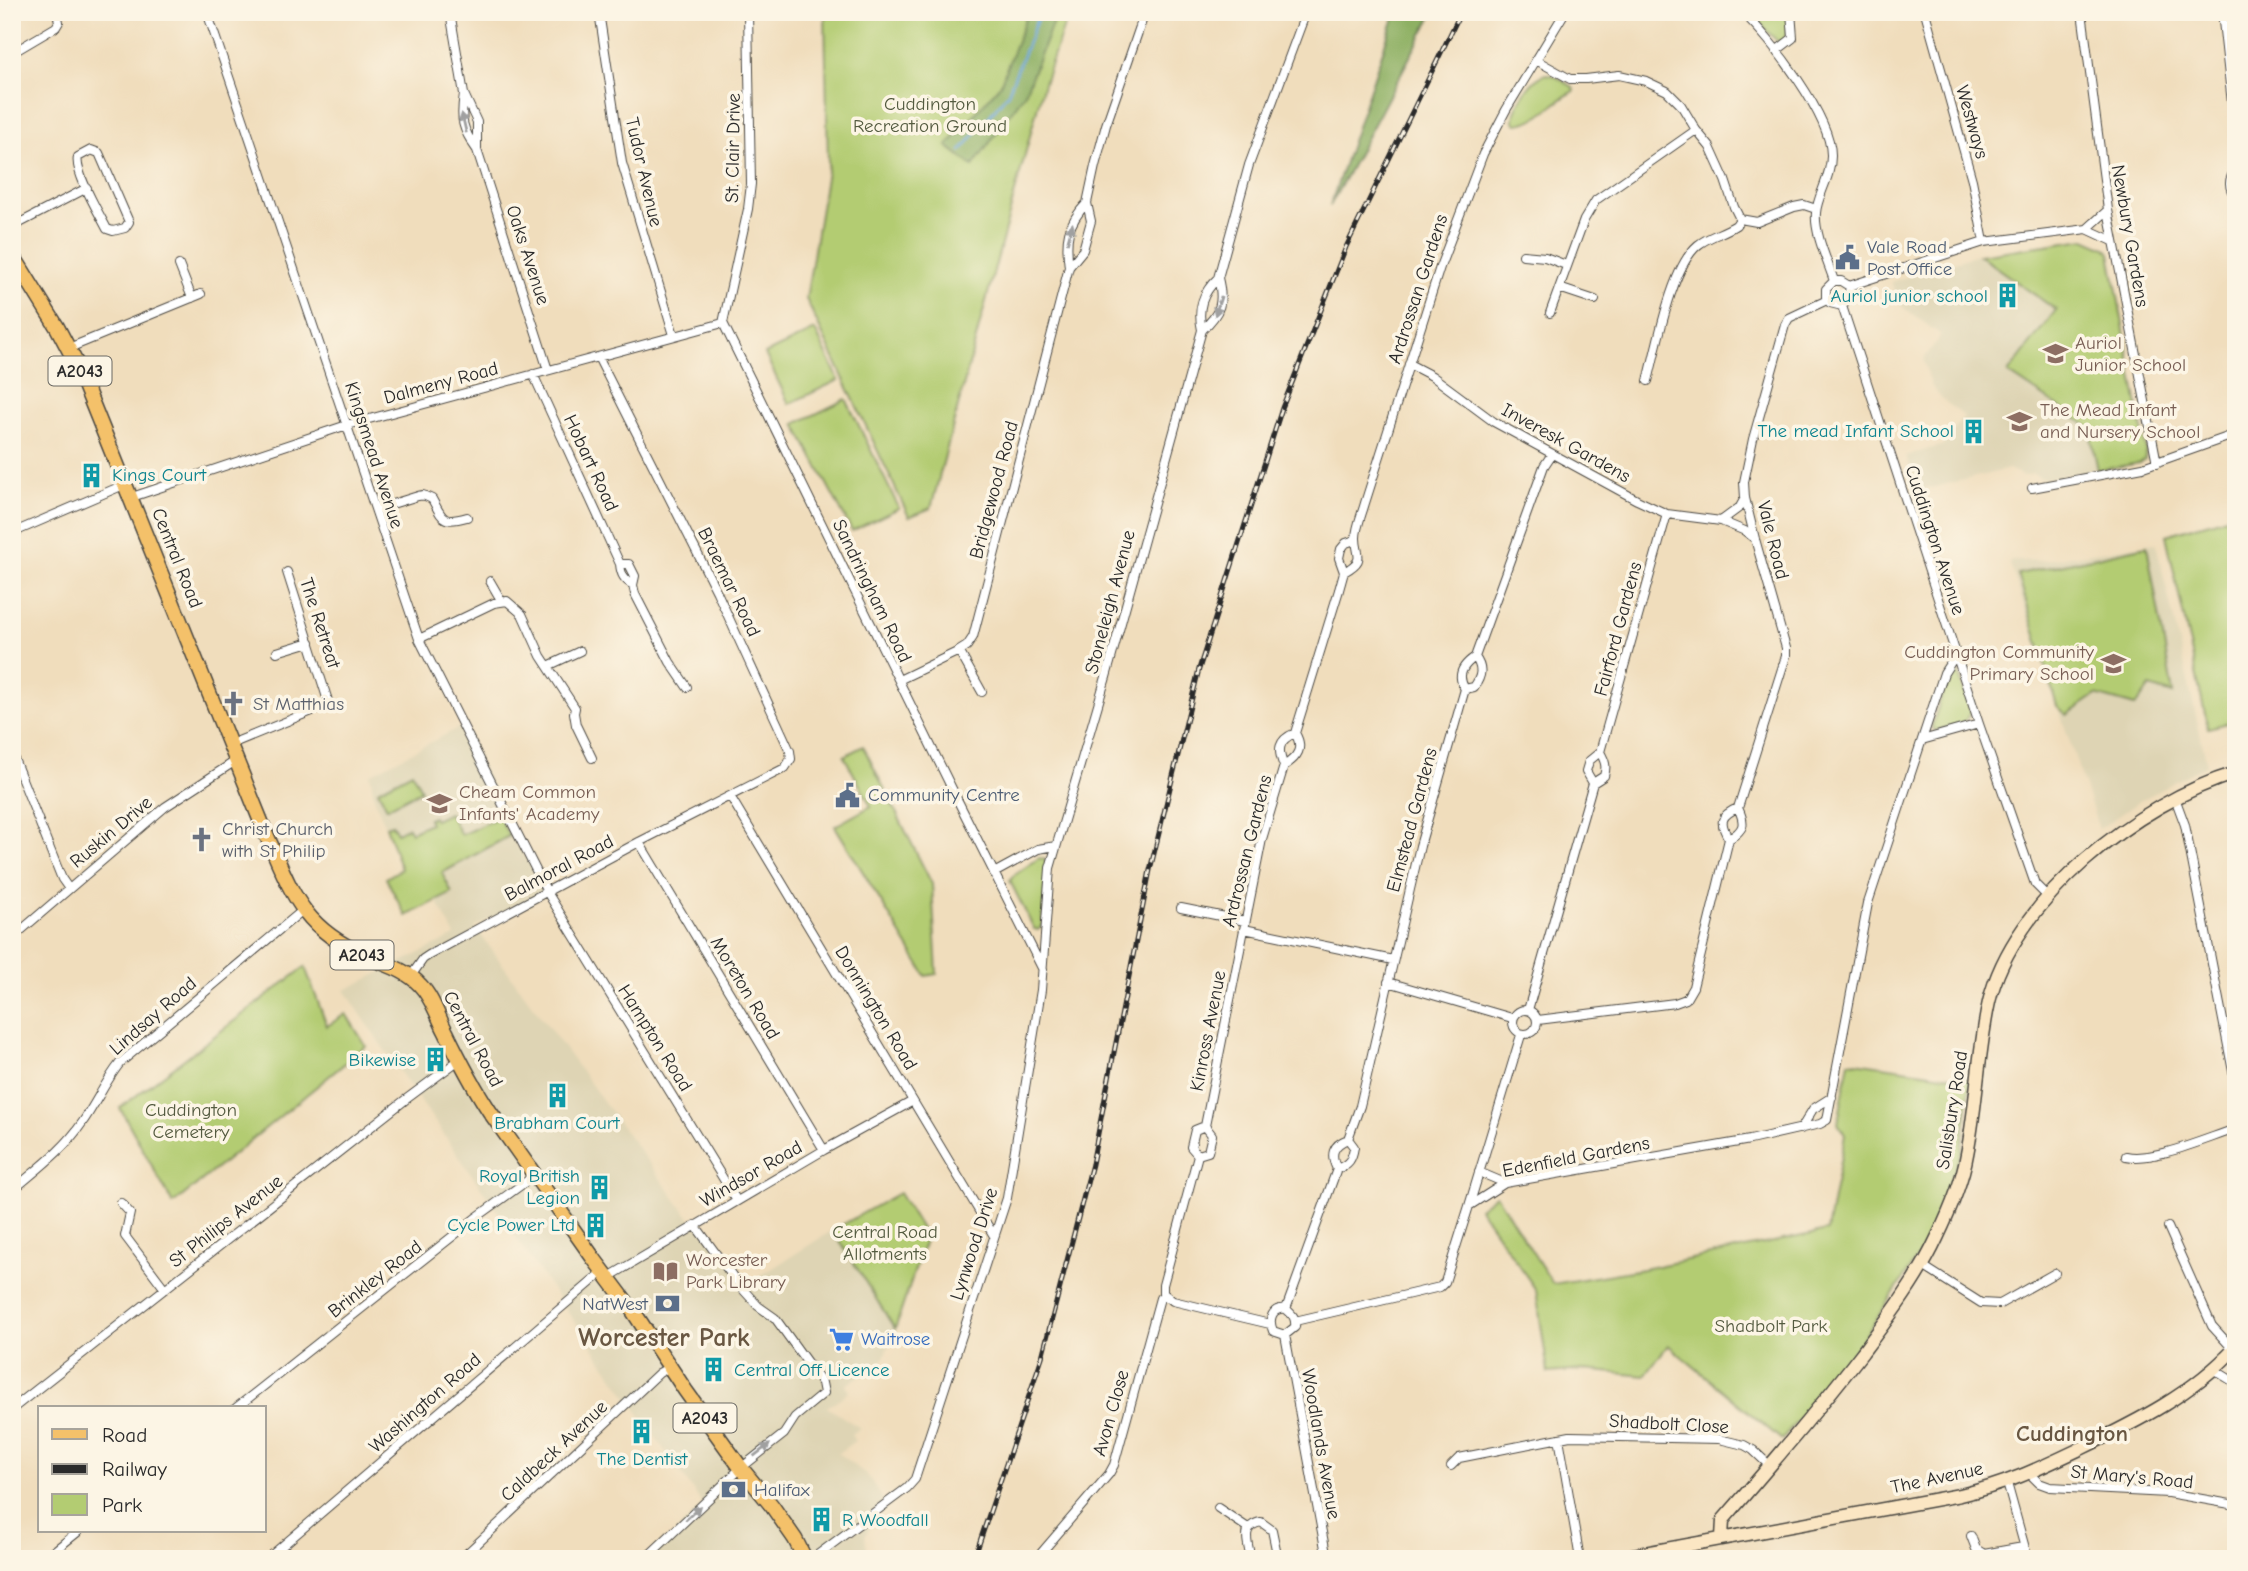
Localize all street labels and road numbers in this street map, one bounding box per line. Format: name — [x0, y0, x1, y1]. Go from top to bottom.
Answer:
street label: Westways — [1951, 83, 1993, 161]
street label: St. Clair Drive — [721, 93, 745, 203]
street label: Tudor Avenue — [621, 115, 667, 229]
street label: Newbury Gardens — [2107, 163, 2153, 309]
street label: Oaks Avenue — [502, 202, 554, 308]
street label: Ardrossan Gardens — [1383, 211, 1453, 367]
road number: A2043 — [48, 356, 112, 386]
street label: Dalmeny Road — [381, 357, 501, 409]
street label: Kingsmead Avenue — [340, 379, 408, 531]
street label: Inveresk Gardens — [1498, 399, 1634, 487]
street label: Hobart Road — [559, 411, 623, 515]
street label: Bridgewood Road — [965, 419, 1023, 561]
street label: Cuddington Avenue — [1900, 462, 1970, 618]
street label: Vale Road — [1753, 499, 1793, 581]
street label: Central Road — [147, 505, 207, 611]
street label: Sandringham Road — [828, 516, 916, 666]
street label: Braemar Road — [693, 524, 765, 640]
street label: Stoneleigh Avenue — [1080, 528, 1140, 676]
street label: Fairford Gardens — [1589, 559, 1647, 699]
street label: The Retreat — [295, 575, 345, 672]
street label: Elmstead Gardens — [1382, 745, 1442, 894]
street label: Ardrossan Gardens — [1217, 773, 1277, 929]
street label: Ruskin Drive — [66, 791, 156, 873]
street label: Balmoral Road — [501, 830, 617, 906]
street label: Moreton Road — [706, 933, 784, 1043]
road number: A2043 — [330, 940, 394, 970]
street label: Donnington Road — [830, 942, 922, 1074]
street label: Kinross Avenue — [1186, 969, 1230, 1093]
street label: Lindsay Road — [105, 972, 201, 1060]
street label: Hampton Road — [613, 980, 697, 1096]
street label: Central Road — [438, 987, 508, 1091]
street label: Salisbury Road — [1932, 1049, 1972, 1171]
street label: Edenfield Gardens — [1500, 1132, 1652, 1182]
street label: Windsor Road — [696, 1136, 806, 1212]
street label: St Philips Avenue — [165, 1170, 287, 1272]
street label: Lynwood Drive — [945, 1185, 1003, 1303]
street label: Brinkley Road — [324, 1236, 426, 1322]
street label: Washington Road — [365, 1349, 485, 1457]
street label: Avon Close — [1088, 1367, 1134, 1459]
street label: Woodlands Avenue — [1297, 1367, 1345, 1521]
street label: Caldbeck Avenue — [496, 1396, 612, 1506]
road number: A2043 — [674, 1404, 736, 1433]
street label: Shadbolt Close — [1609, 1410, 1729, 1438]
street label: The Avenue — [1889, 1457, 1985, 1499]
street label: St Mary's Road — [2070, 1461, 2194, 1493]

